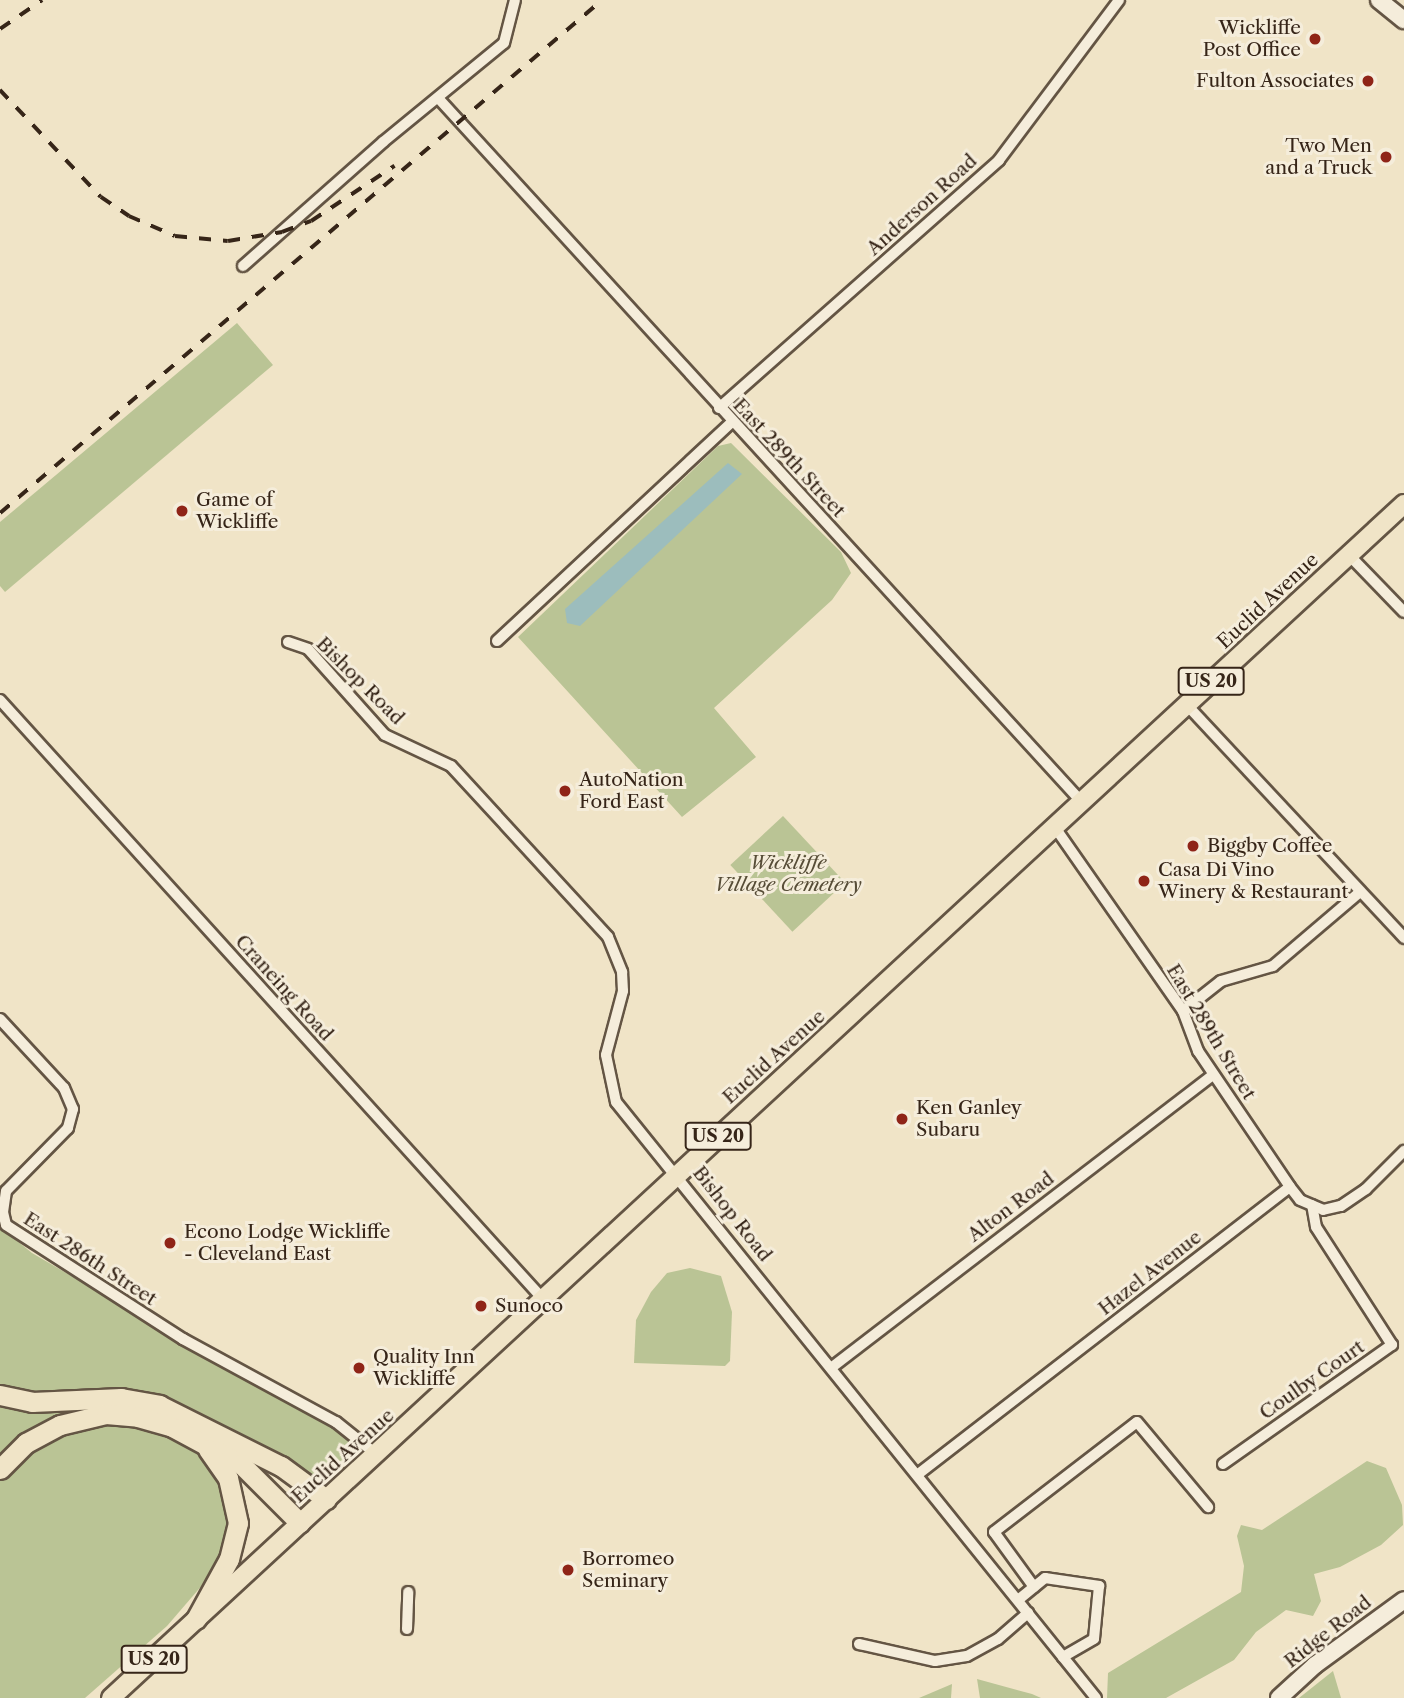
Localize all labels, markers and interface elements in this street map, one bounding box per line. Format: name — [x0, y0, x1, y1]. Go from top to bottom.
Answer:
place label: Wickliffe Post Office — [1203, 17, 1301, 61]
marker: Wickliffe Post Office — [1307, 31, 1323, 47]
place label: Fulton Associates — [1195, 70, 1354, 92]
marker: Fulton Associates — [1360, 73, 1376, 89]
place label: Two Men and a Truck — [1265, 135, 1372, 179]
marker: Two Men and a Truck — [1378, 149, 1394, 165]
street label: Anderson Road — [862, 150, 982, 260]
street label: East 289th Street — [728, 394, 850, 522]
place label: Game of Wickliffe — [196, 489, 278, 533]
marker: Game of Wickliffe — [174, 503, 190, 519]
street label: Euclid Avenue — [1213, 548, 1323, 654]
street label: Bishop Road — [311, 632, 409, 730]
road number: US 20 — [1176, 666, 1246, 696]
place label: AutoNation Ford East — [579, 769, 684, 813]
marker: AutoNation Ford East — [557, 783, 573, 799]
place label: Biggby Coffee — [1207, 835, 1333, 857]
marker: Biggby Coffee — [1185, 838, 1201, 854]
park label: Wickliffe Village Cemetery — [714, 852, 862, 896]
place label: Casa Di Vino Winery & Restaurant — [1158, 859, 1349, 903]
marker: Casa Di Vino Winery & Restaurant — [1136, 873, 1152, 889]
street label: Craneing Road — [230, 930, 338, 1046]
street label: East 289th Street — [1162, 960, 1260, 1104]
street label: Euclid Avenue — [718, 1005, 830, 1109]
place label: Ken Ganley Subaru — [916, 1097, 1022, 1141]
marker: Ken Ganley Subaru — [894, 1111, 910, 1127]
road number: US 20 — [683, 1121, 753, 1150]
street label: Bishop Road — [688, 1162, 776, 1266]
street label: Alton Road — [963, 1167, 1059, 1247]
street label: East 286th Street — [19, 1208, 161, 1310]
place label: Econo Lodge Wickliffe - Cleveland East — [184, 1221, 391, 1265]
street label: Hazel Avenue — [1094, 1226, 1206, 1320]
marker: Econo Lodge Wickliffe - Cleveland East — [162, 1235, 178, 1251]
place label: Sunoco — [495, 1295, 563, 1317]
marker: Sunoco — [473, 1298, 489, 1314]
street label: Coulby Court — [1255, 1335, 1369, 1425]
place label: Quality Inn Wickliffe — [373, 1346, 475, 1390]
marker: Quality Inn Wickliffe — [351, 1360, 367, 1376]
street label: Euclid Avenue — [287, 1404, 399, 1508]
place label: Borromeo Seminary — [582, 1548, 674, 1592]
marker: Borromeo Seminary — [560, 1562, 576, 1578]
street label: Ridge Road — [1280, 1591, 1376, 1673]
road number: US 20 — [119, 1644, 189, 1674]

